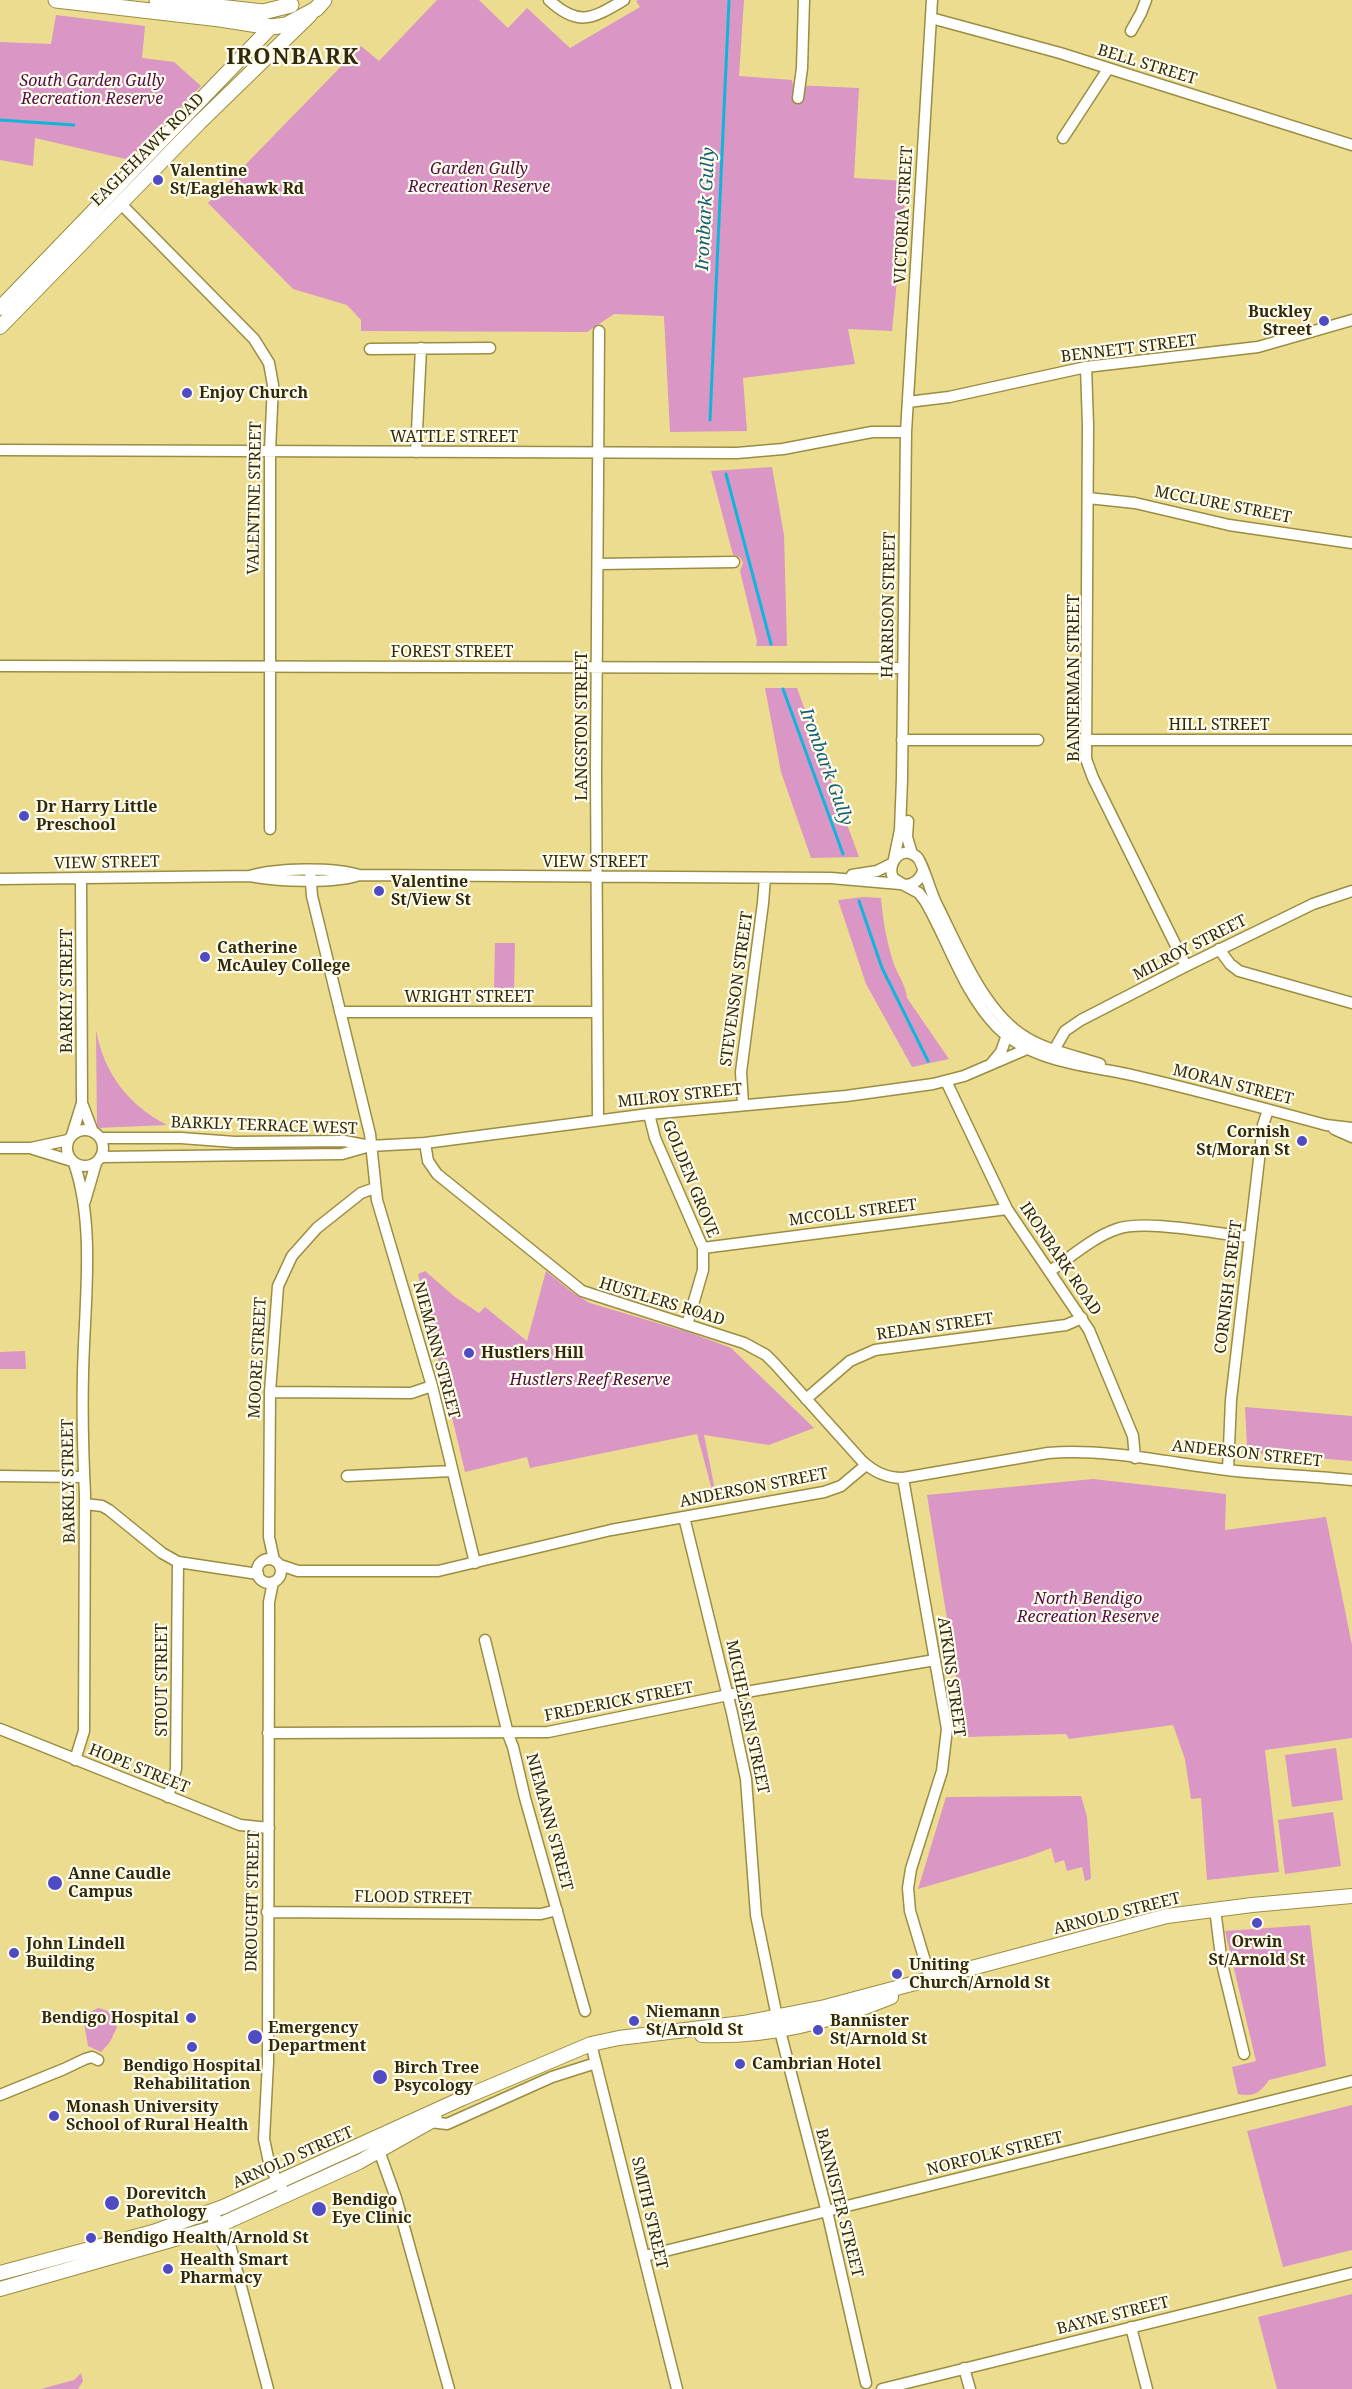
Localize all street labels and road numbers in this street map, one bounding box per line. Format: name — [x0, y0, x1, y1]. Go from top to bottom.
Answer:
street label: BELL STREET — [1095, 41, 1199, 89]
street label: EAGLEHAWK ROAD — [88, 90, 208, 210]
street label: VICTORIA STREET — [891, 146, 917, 284]
street label: BENNETT STREET — [1060, 331, 1198, 367]
street label: VALENTINE STREET — [244, 421, 266, 575]
street label: WATTLE STREET — [390, 427, 518, 447]
street label: MCCLURE STREET — [1153, 482, 1293, 528]
street label: HARRISON STREET — [878, 532, 900, 678]
street label: BANNERMAN STREET — [1064, 594, 1084, 762]
street label: FOREST STREET — [391, 642, 513, 662]
street label: LANGSTON STREET — [572, 651, 592, 801]
street label: HILL STREET — [1168, 715, 1270, 735]
street label: VIEW STREET — [54, 852, 160, 874]
street label: VIEW STREET — [542, 852, 648, 872]
street label: STEVENSON STREET — [717, 910, 757, 1068]
street label: MILROY STREET — [1130, 911, 1250, 985]
street label: BARKLY STREET — [57, 929, 77, 1053]
street label: WRIGHT STREET — [404, 987, 534, 1007]
street label: MORAN STREET — [1171, 1061, 1295, 1109]
street label: MILROY STREET — [617, 1080, 743, 1112]
street label: BARKLY TERRACE WEST — [170, 1113, 358, 1139]
street label: GOLDEN GROVE — [658, 1117, 722, 1241]
street label: MCCOLL STREET — [788, 1196, 918, 1230]
street label: IRONBARK ROAD — [1015, 1199, 1105, 1319]
street label: CORNISH STREET — [1211, 1219, 1247, 1355]
street label: HUSTLERS ROAD — [597, 1274, 727, 1330]
street label: NIEMANN STREET — [408, 1279, 464, 1421]
street label: MOORE STREET — [245, 1297, 271, 1419]
street label: REDAN STREET — [875, 1309, 995, 1345]
street label: BARKLY STREET — [58, 1418, 80, 1544]
street label: ANDERSON STREET — [1171, 1437, 1323, 1471]
street label: ANDERSON STREET — [678, 1464, 830, 1512]
street label: ATKINS STREET — [933, 1616, 969, 1738]
street label: STOUT STREET — [152, 1623, 172, 1737]
street label: MICHELSEN STREET — [721, 1638, 773, 1796]
street label: FREDERICK STREET — [543, 1678, 695, 1726]
street label: HOPE STREET — [86, 1740, 192, 1798]
street label: NIEMANN STREET — [521, 1751, 577, 1893]
street label: DROUGHT STREET — [242, 1830, 264, 1972]
street label: FLOOD STREET — [354, 1887, 472, 1909]
street label: ARNOLD STREET — [1052, 1889, 1182, 1939]
street label: ARNOLD STREET — [230, 2123, 356, 2193]
street label: BANNISTER STREET — [811, 2126, 867, 2280]
street label: NORFOLK STREET — [925, 2128, 1065, 2180]
street label: SMITH STREET — [627, 2155, 671, 2271]
street label: BAYNE STREET — [1055, 2293, 1171, 2339]

